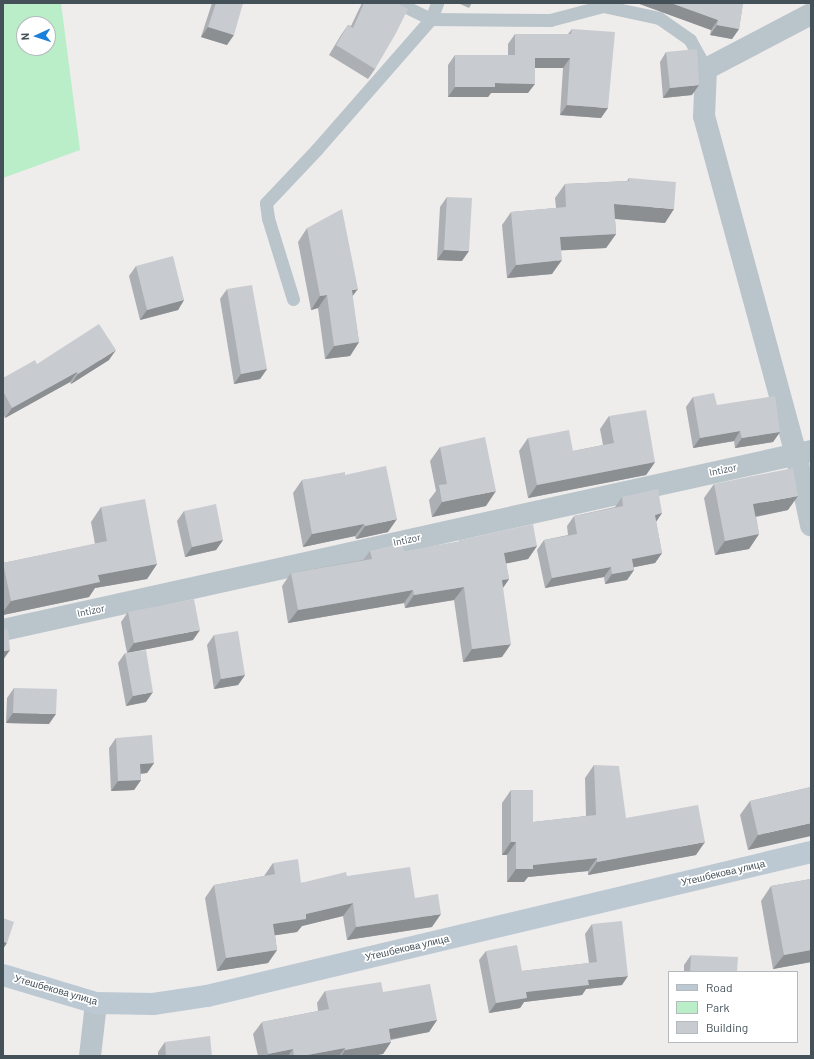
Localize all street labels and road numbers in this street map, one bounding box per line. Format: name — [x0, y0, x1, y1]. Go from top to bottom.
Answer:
street label: Intizor — [708, 461, 738, 479]
street label: Intizor — [392, 531, 422, 549]
street label: Intizor — [76, 602, 106, 620]
street label: Утешбекова улица — [680, 857, 766, 889]
street label: Утешбекова улица — [364, 932, 450, 964]
street label: Утешбекова улица — [13, 972, 99, 1008]

